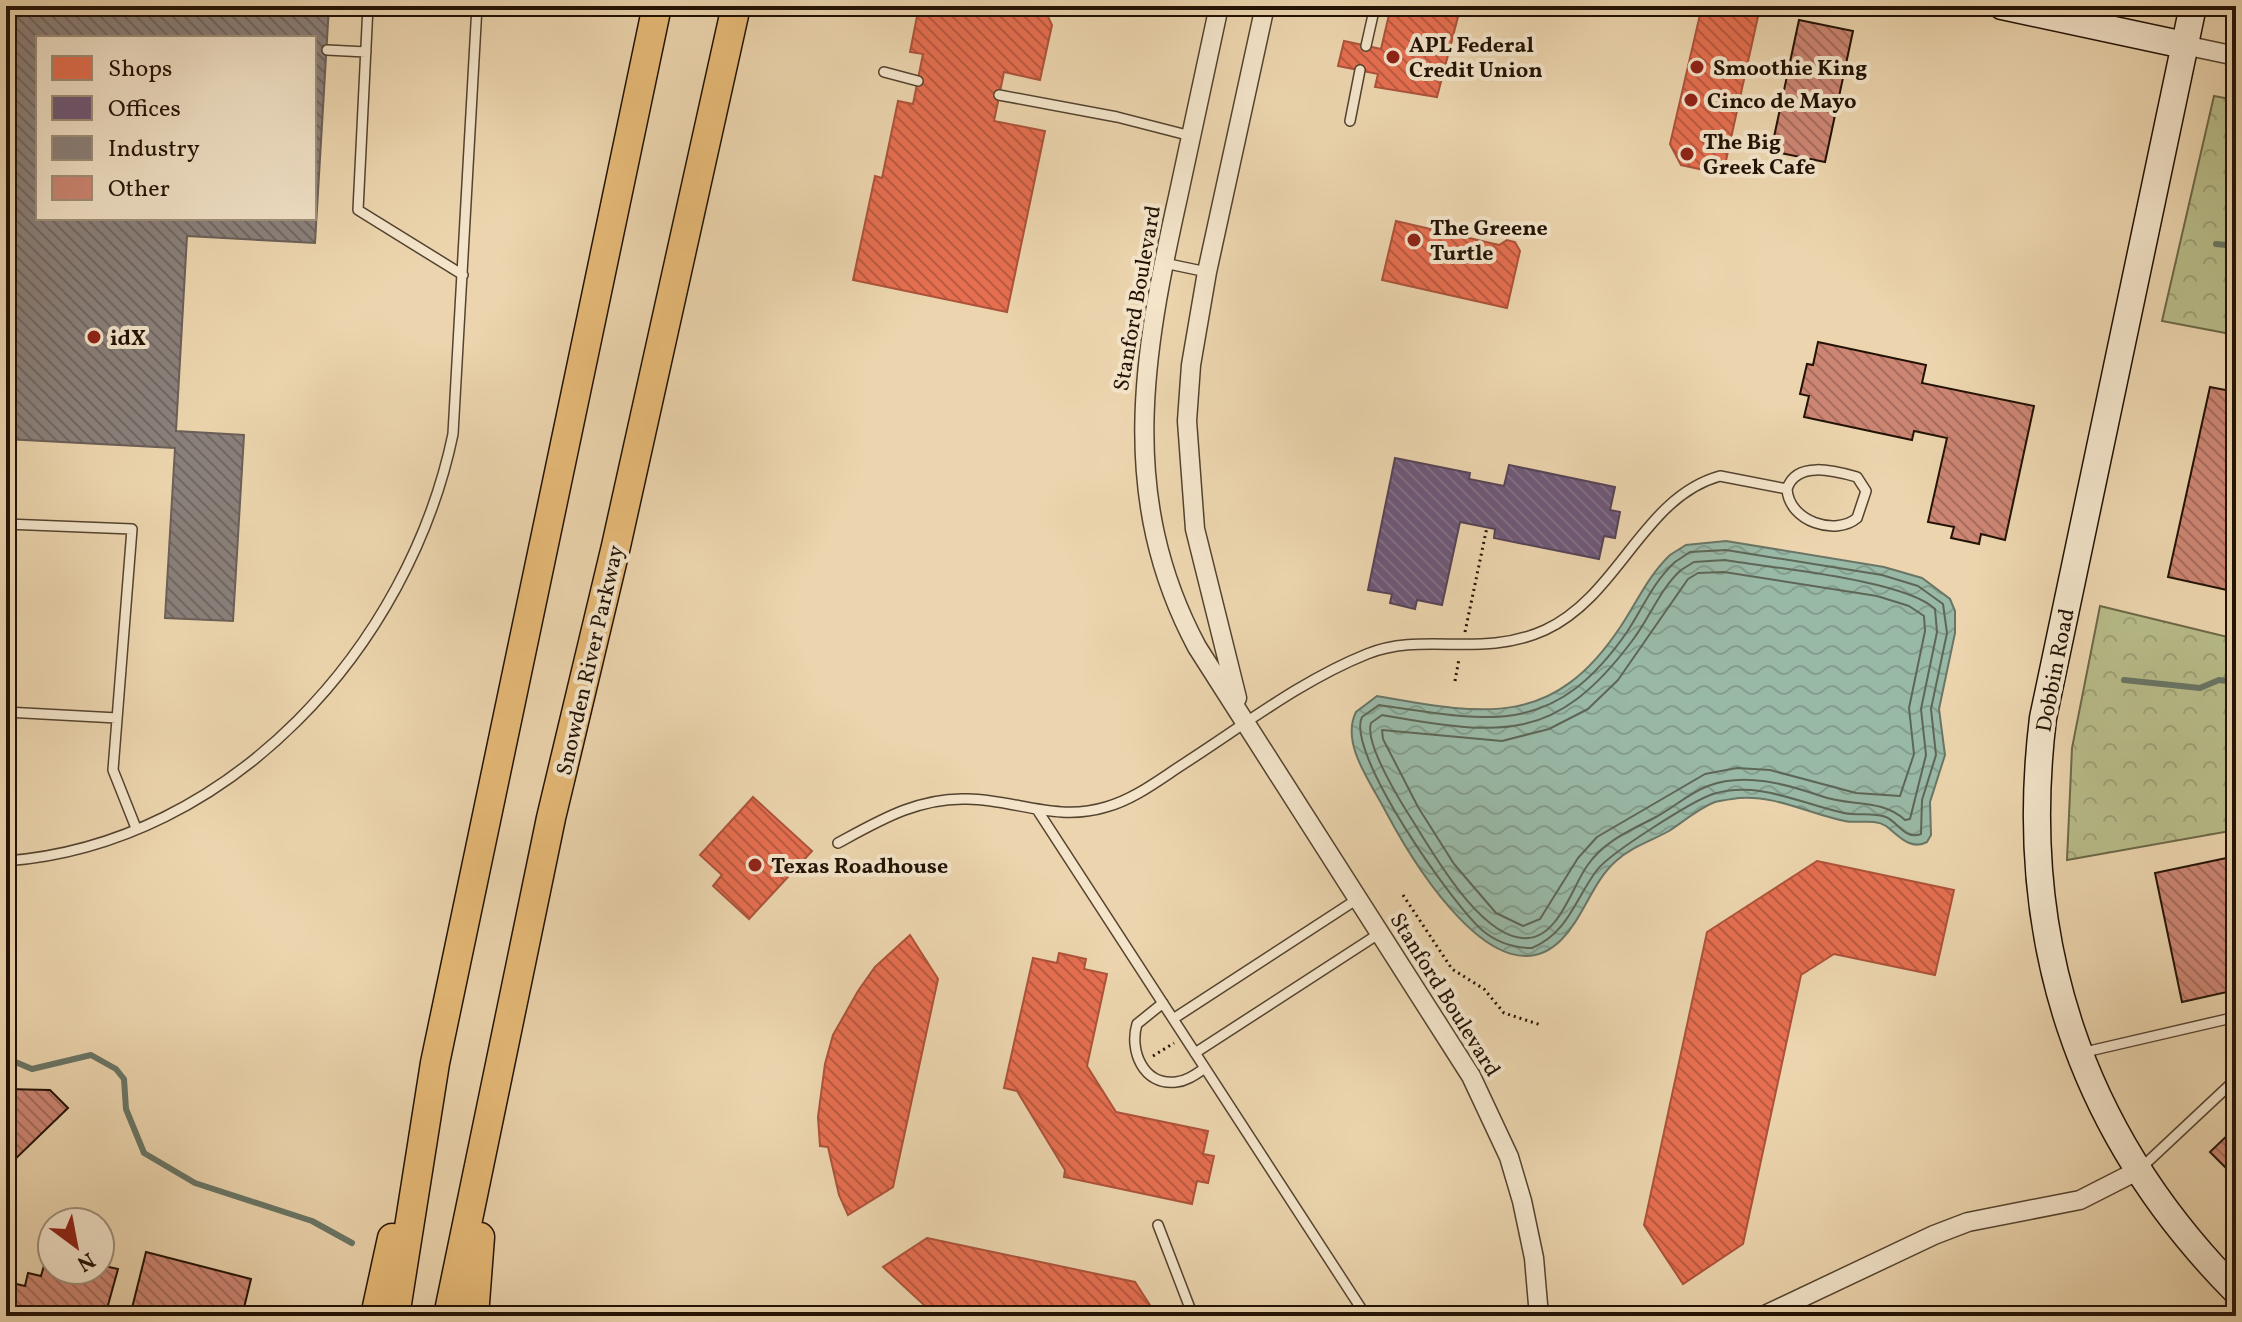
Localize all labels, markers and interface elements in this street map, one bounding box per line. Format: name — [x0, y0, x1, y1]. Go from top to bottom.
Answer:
place label: APL Federal Credit Union — [1409, 31, 1543, 87]
legend — [36, 36, 316, 220]
marker: APL Federal Credit Union — [1384, 48, 1402, 66]
text: Shops — [108, 53, 172, 87]
place label: Smoothie King — [1713, 54, 1867, 85]
marker: Smoothie King — [1688, 58, 1706, 76]
place label: Cinco de Mayo — [1707, 87, 1857, 118]
marker: Cinco de Mayo — [1682, 91, 1700, 109]
text: Offices — [108, 93, 181, 127]
place label: The Big Greek Cafe — [1703, 128, 1815, 184]
text: Industry — [108, 133, 200, 167]
marker: The Big Greek Cafe — [1678, 145, 1696, 163]
text: Other — [108, 173, 170, 207]
street label: Stanford Boulevard — [1107, 203, 1170, 394]
place label: The Greene Turtle — [1430, 214, 1548, 270]
marker: The Greene Turtle — [1405, 231, 1423, 249]
place label: idX — [110, 324, 146, 355]
marker: idX — [85, 328, 103, 346]
street label: Snowden River Parkway — [550, 542, 633, 779]
street label: Dobbin Road — [2029, 606, 2084, 735]
place label: Texas Roadhouse — [771, 852, 948, 883]
marker: Texas Roadhouse — [746, 856, 764, 874]
street label: Stanford Boulevard — [1381, 907, 1507, 1083]
north arrow — [36, 1206, 116, 1286]
text: N — [70, 1243, 100, 1278]

